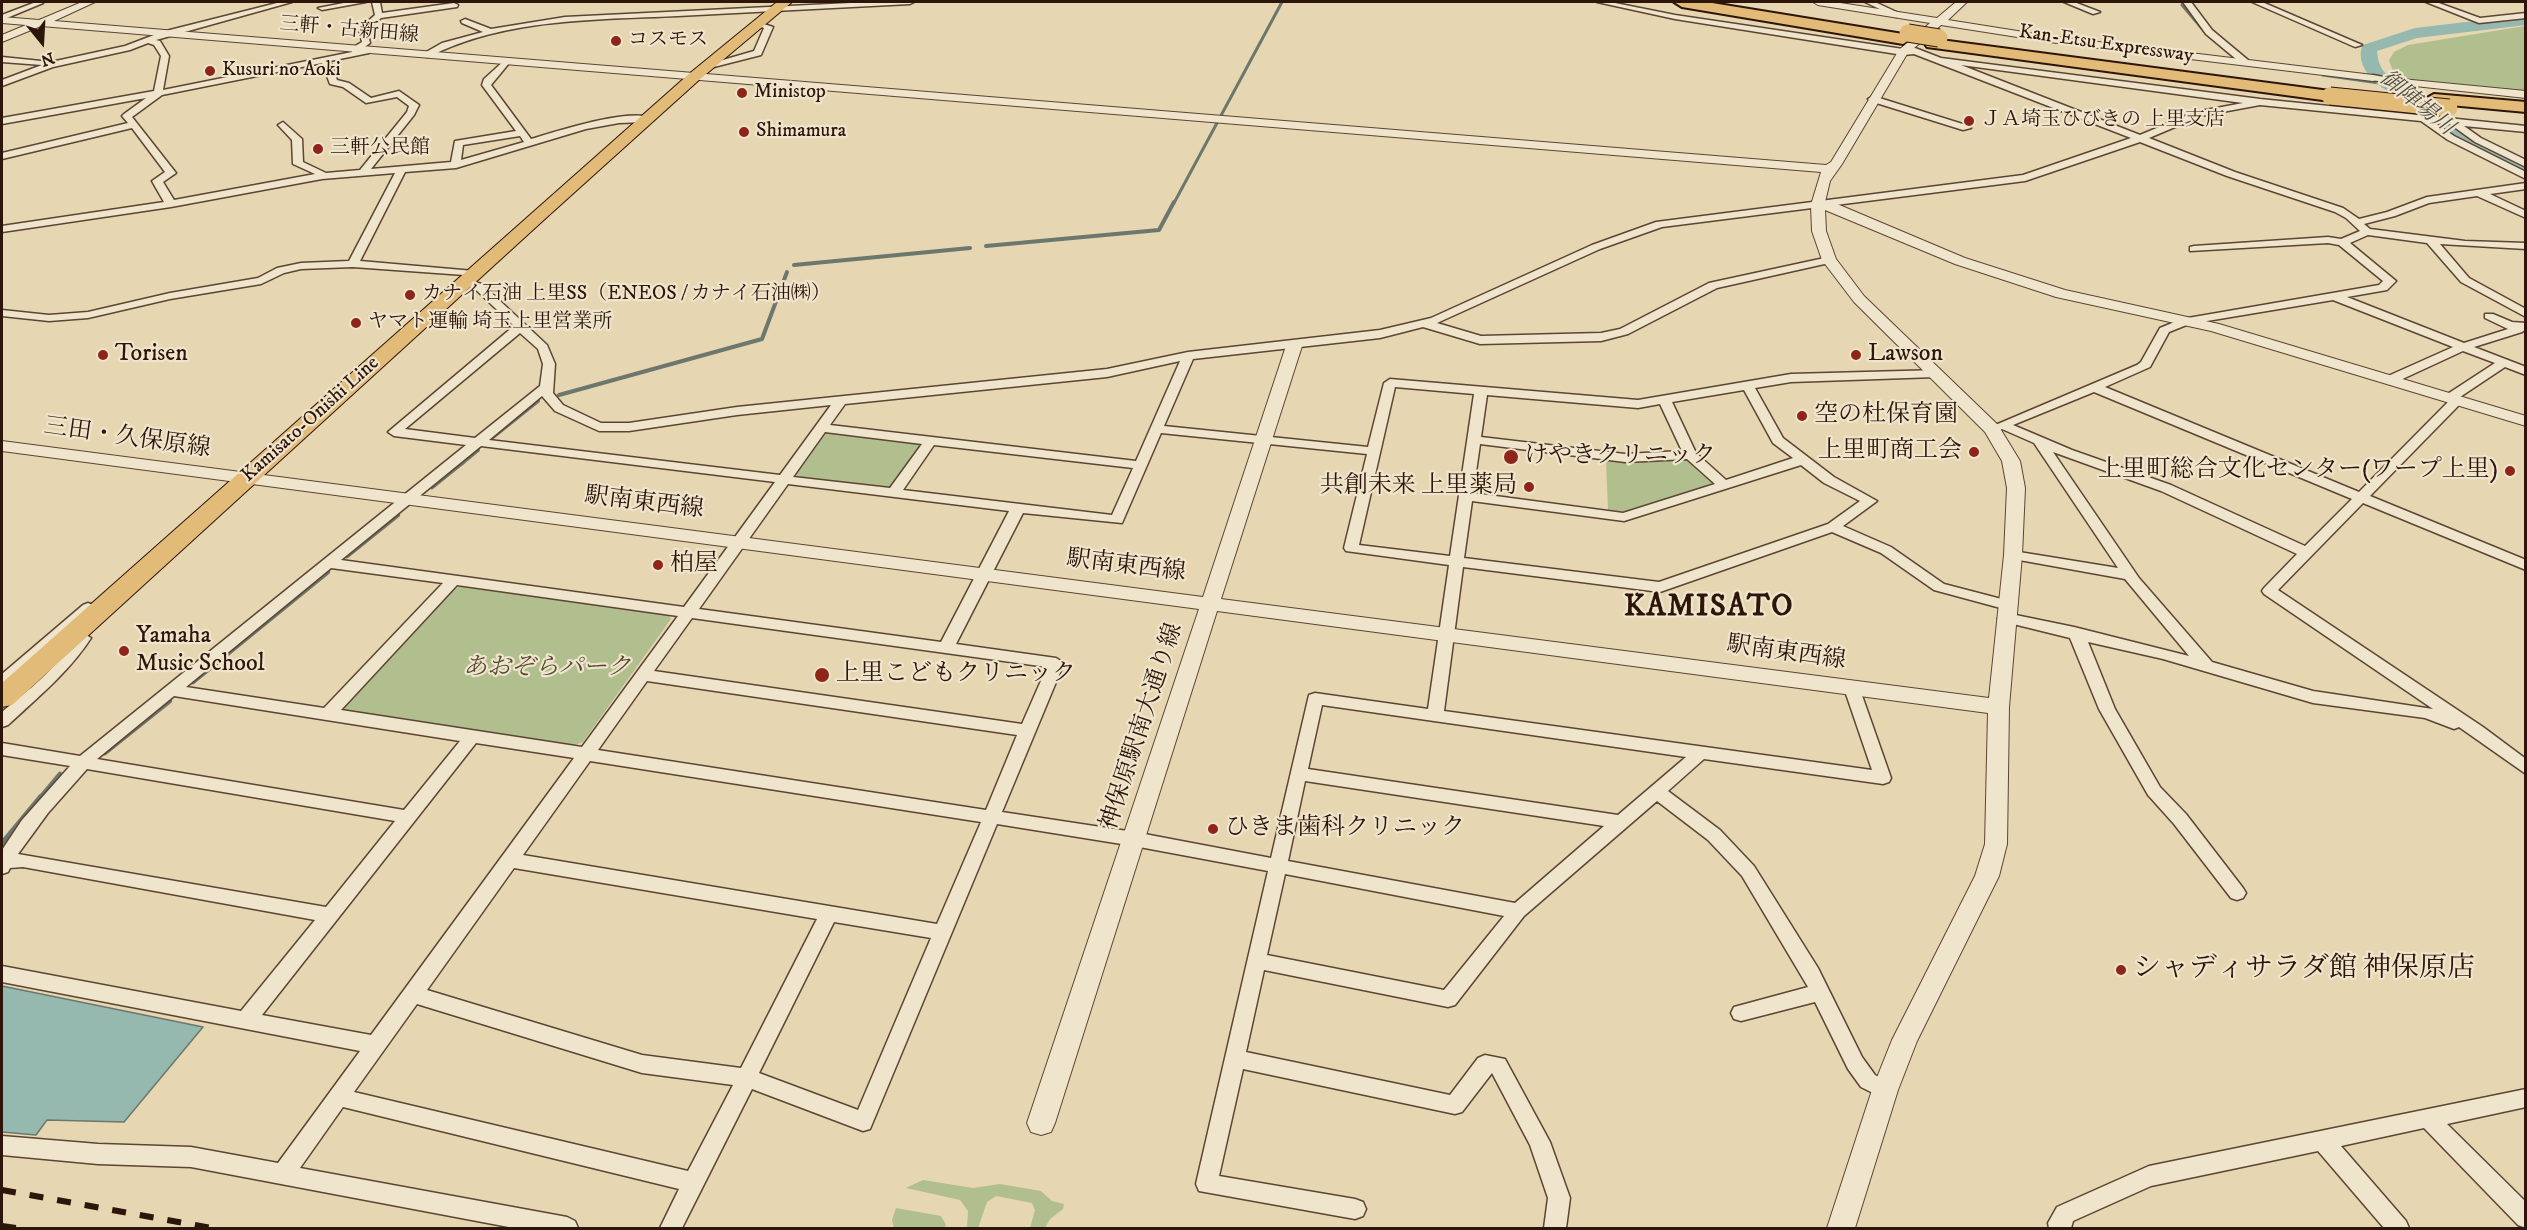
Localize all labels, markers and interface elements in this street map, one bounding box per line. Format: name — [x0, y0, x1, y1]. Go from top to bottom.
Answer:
north arrow — [12, 12, 72, 72]
street label: 三軒・古新田線 — [278, 13, 420, 49]
street label: Kan-Etsu Expressway — [2017, 21, 2195, 69]
place label: コスモス — [628, 29, 708, 53]
marker: コスモス — [609, 34, 623, 48]
text: N — [38, 48, 57, 71]
place label: Kusuri no Aoki — [222, 59, 341, 83]
marker: Kusuri no Aoki — [203, 64, 217, 78]
water label: 御陣場川 — [2373, 66, 2459, 142]
place label: Ministop — [754, 81, 826, 105]
marker: Ministop — [735, 86, 749, 100]
place label: ＪＡ埼玉ひびきの 上里支店 — [1981, 109, 2225, 133]
marker: ＪＡ埼玉ひびきの 上里支店 — [1962, 114, 1976, 128]
place label: Shimamura — [756, 120, 846, 144]
marker: Shimamura — [737, 125, 751, 139]
place label: 三軒公民館 — [330, 137, 430, 161]
marker: 三軒公民館 — [311, 142, 325, 156]
place label: カナイ石油 上里SS（ENEOS / カナイ石油㈱） — [422, 283, 831, 307]
marker: カナイ石油 上里SS（ENEOS / カナイ石油㈱） — [403, 288, 417, 302]
place label: ヤマト運輸 埼玉上里営業所 — [368, 311, 612, 335]
marker: ヤマト運輸 埼玉上里営業所 — [349, 316, 363, 330]
place label: Torisen — [115, 341, 188, 369]
place label: Lawson — [1868, 341, 1943, 369]
marker: Torisen — [96, 348, 110, 362]
marker: Lawson — [1849, 348, 1863, 362]
street label: Kamisato-Onishi Line — [237, 352, 385, 488]
place label: 空の杜保育園 — [1814, 402, 1958, 430]
marker: 空の杜保育園 — [1795, 409, 1809, 423]
street label: 三田・久保原線 — [42, 413, 212, 465]
place label: 上里町商工会 — [1818, 438, 1962, 466]
place label: けやきクリニック — [1524, 443, 1716, 471]
marker: 上里町商工会 — [1967, 445, 1981, 459]
marker: けやきクリニック — [1502, 448, 1520, 466]
place label: 上里町総合文化センター(ワープ上里) — [2098, 457, 2498, 485]
marker: 上里町総合文化センター(ワープ上里) — [2503, 464, 2517, 478]
place label: 共創未来 上里薬局 — [1320, 473, 1517, 501]
marker: 共創未来 上里薬局 — [1522, 480, 1536, 494]
street label: 駅南東西線 — [583, 482, 705, 526]
street label: 駅南東西線 — [1065, 545, 1187, 589]
place label: 柏屋 — [670, 551, 718, 579]
marker: 柏屋 — [651, 558, 665, 572]
district label: KAMISATO — [1624, 591, 1794, 627]
street label: 神保原駅南大通り線 — [1096, 620, 1190, 834]
place label: Yamaha Music School — [136, 623, 265, 679]
street label: 駅南東西線 — [1725, 631, 1847, 677]
marker: Yamaha Music School — [117, 644, 131, 658]
park label: あおぞらパーク — [463, 655, 631, 683]
place label: 上里こどもクリニック — [836, 661, 1076, 689]
marker: 上里こどもクリニック — [813, 666, 831, 684]
place label: ひきま歯科クリニック — [1225, 815, 1465, 843]
marker: ひきま歯科クリニック — [1206, 822, 1220, 836]
place label: シャディサラダ館 神保原店 — [2133, 953, 2475, 987]
marker: シャディサラダ館 神保原店 — [2114, 963, 2128, 977]

